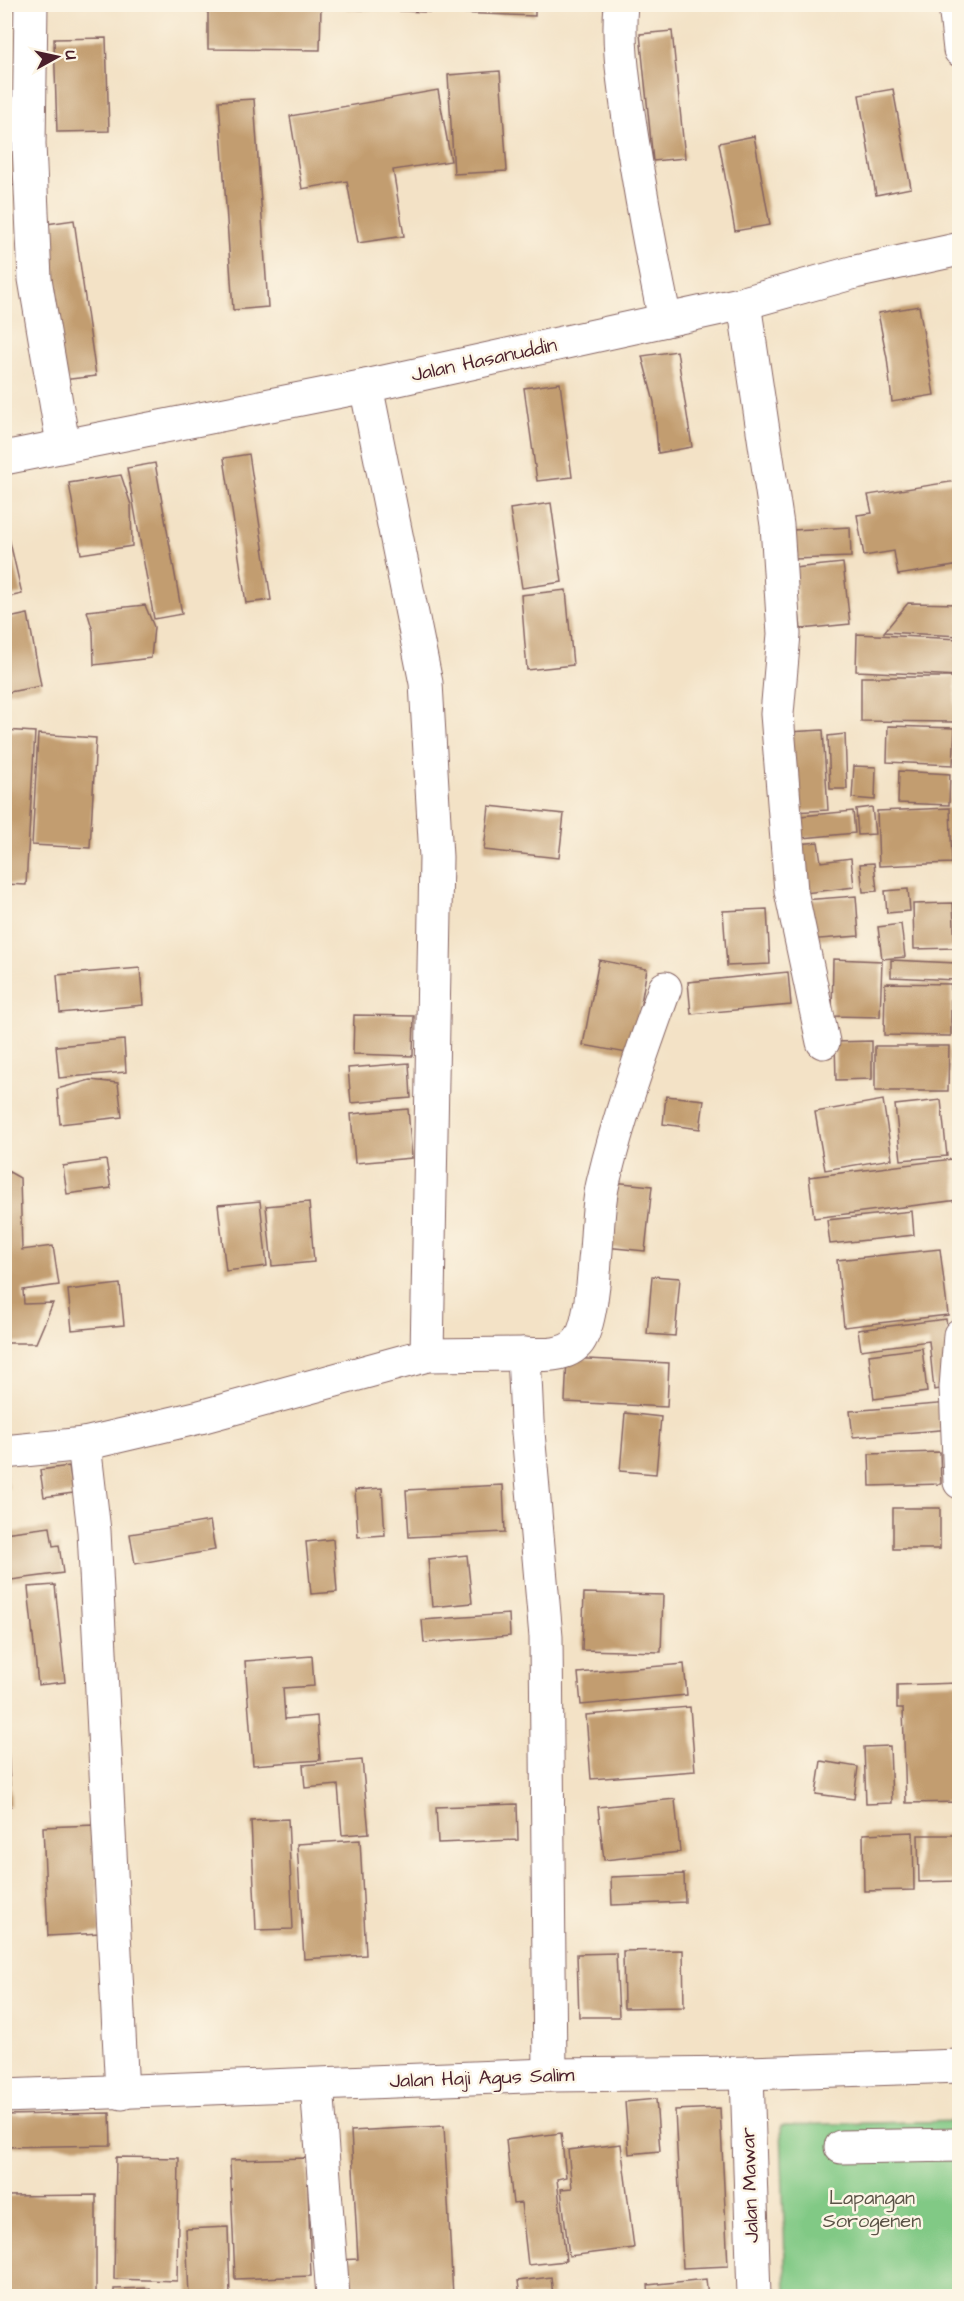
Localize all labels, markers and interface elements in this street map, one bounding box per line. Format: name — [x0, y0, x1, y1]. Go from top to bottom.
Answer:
north arrow — [27, 27, 87, 87]
text: U — [59, 49, 82, 61]
street label: Jalan Hasanuddin — [409, 331, 559, 389]
street label: Jalan Haji Agus Salim — [389, 2061, 575, 2096]
street label: Jalan Mawar — [734, 2126, 766, 2244]
park label: Lapangan Sorogenen — [823, 2184, 921, 2236]

